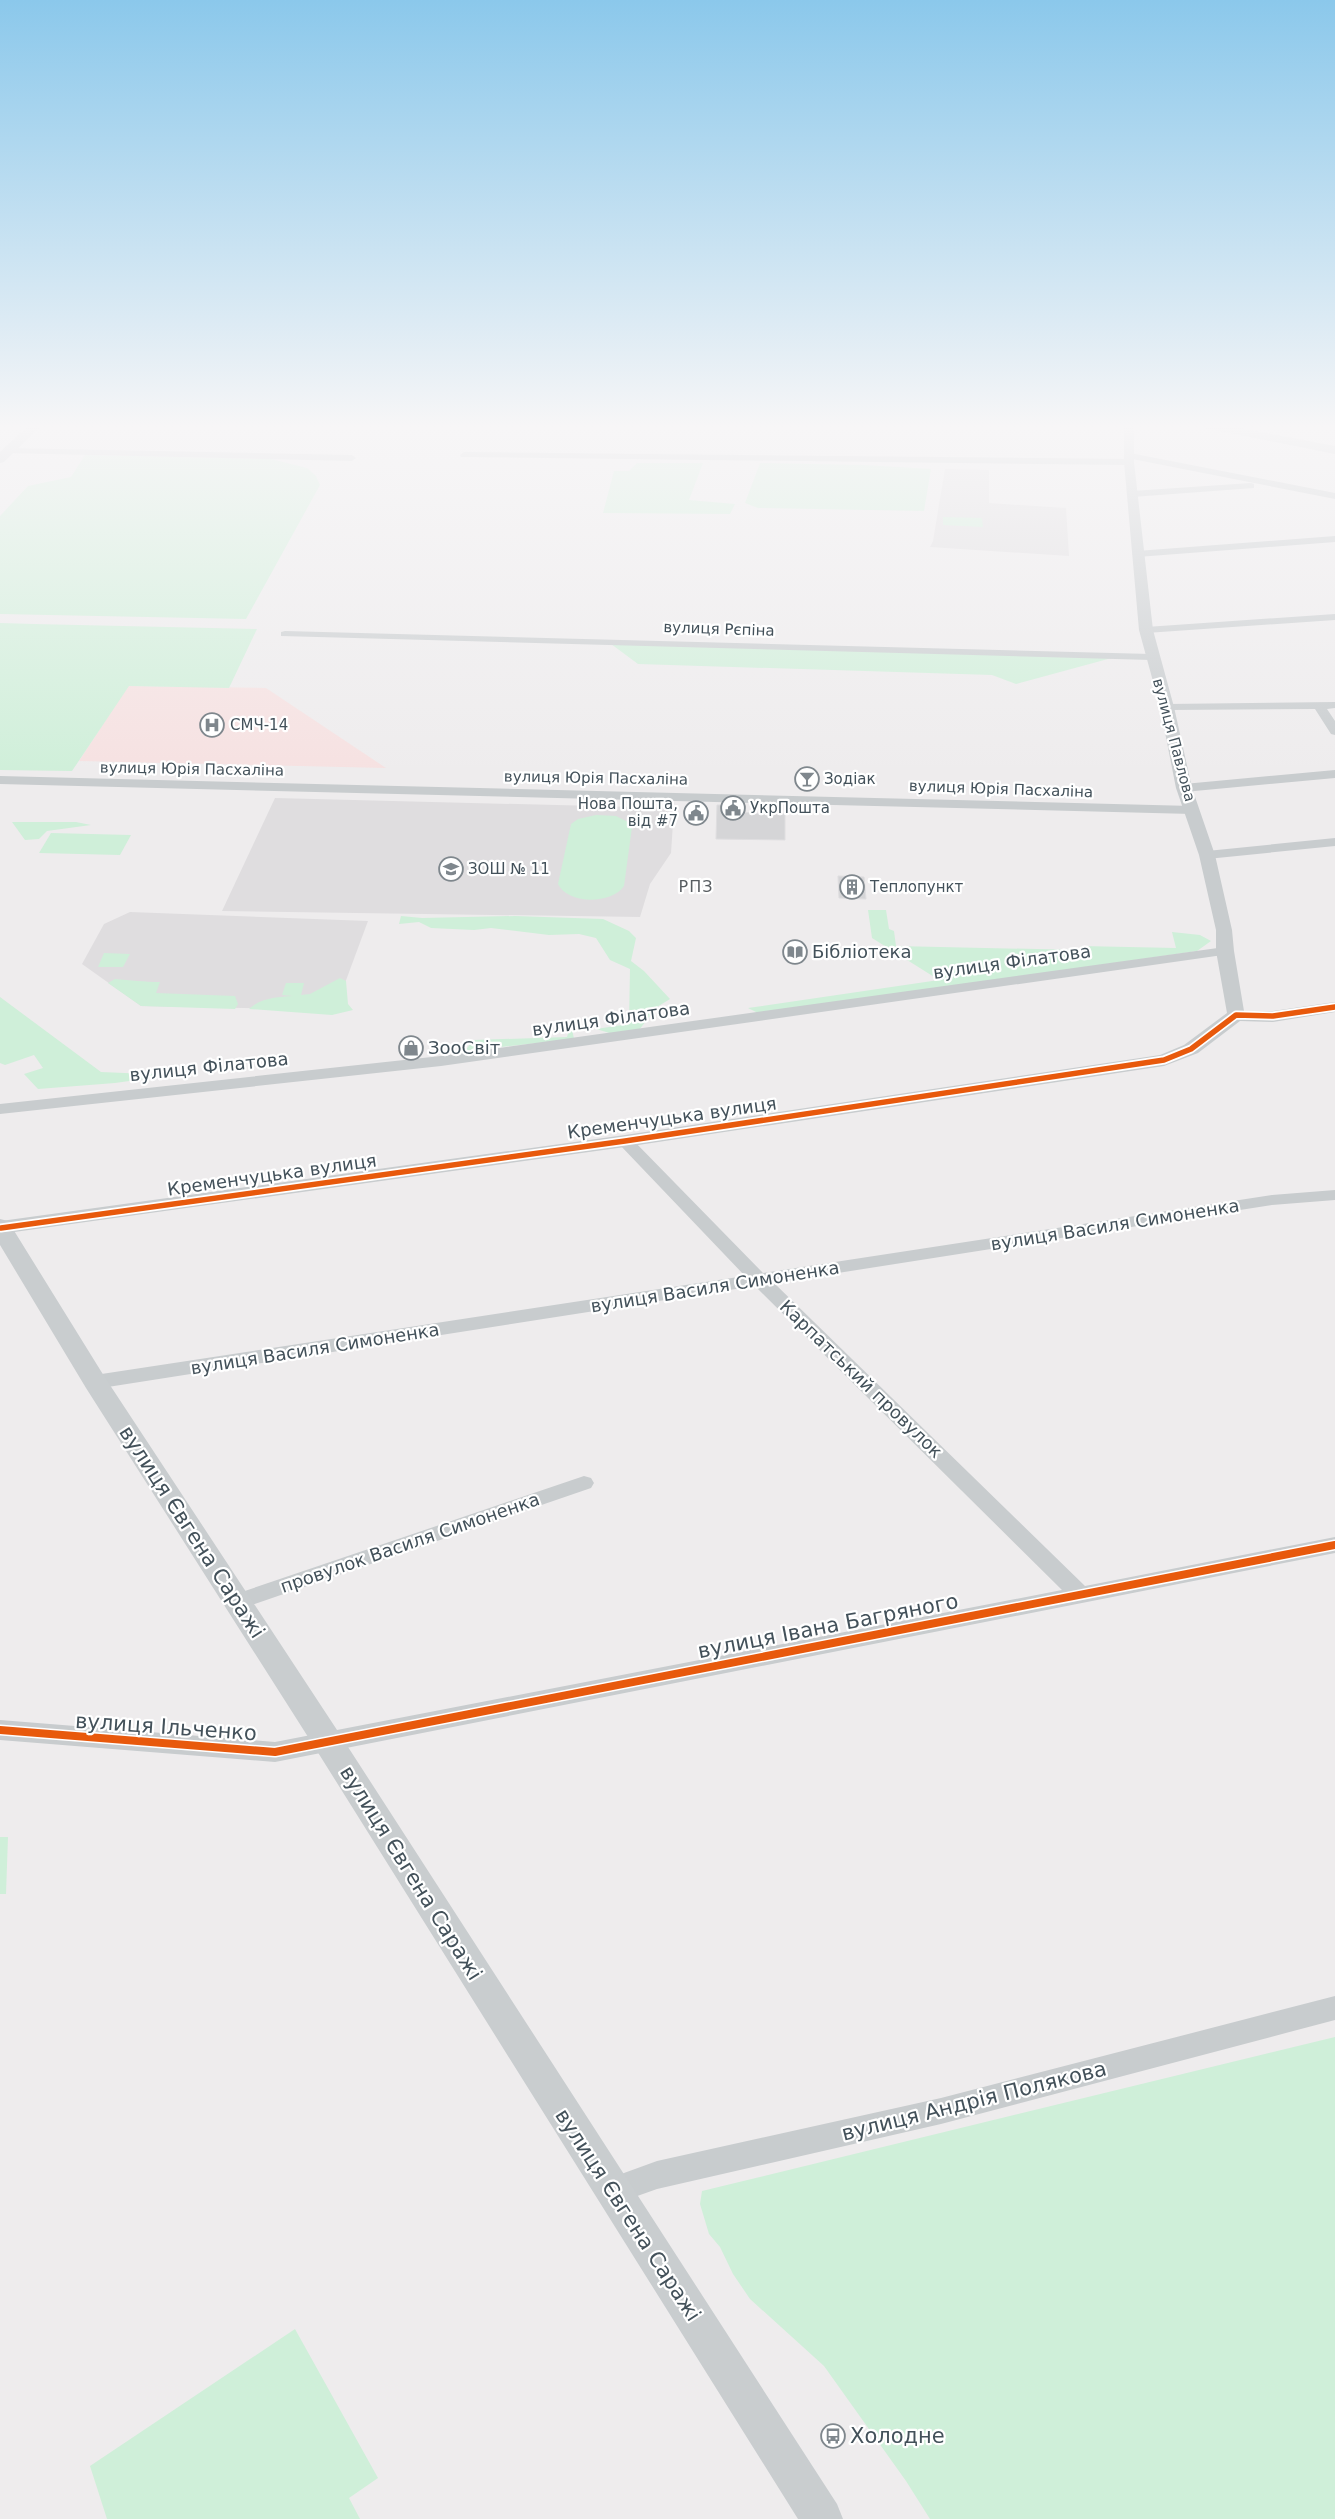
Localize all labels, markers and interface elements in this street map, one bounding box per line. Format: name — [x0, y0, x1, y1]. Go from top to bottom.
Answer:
street label: вулиця Рєпіна — [663, 618, 775, 640]
street label: вулиця Павлова — [1149, 676, 1199, 804]
hospital icon: СМЧ-14 — [199, 712, 225, 738]
place label: СМЧ-14 — [230, 716, 288, 734]
street label: вулиця Юрія Пасхаліна — [100, 758, 284, 780]
bar icon: Зодіак — [794, 766, 820, 792]
street label: вулиця Юрія Пасхаліна — [504, 767, 688, 789]
place label: Зодіак — [824, 770, 876, 788]
street label: вулиця Юрія Пасхаліна — [909, 777, 1093, 801]
place label: Нова Пошта, від #7 — [578, 795, 678, 830]
public building icon: УкрПошта — [720, 795, 746, 821]
place label: УкрПошта — [750, 799, 830, 817]
public building icon: Нова Пошта, від #7 — [683, 800, 709, 826]
school or university icon: ЗОШ № 11 — [438, 856, 464, 882]
place label: ЗОШ № 11 — [468, 860, 550, 878]
building icon: Теплопункт — [839, 874, 865, 900]
district label: РПЗ — [679, 877, 713, 896]
place label: Теплопункт — [869, 878, 964, 896]
library icon: Бібліотека — [782, 939, 808, 965]
street label: вулиця Філатова — [932, 940, 1092, 983]
place label: Бібліотека — [812, 941, 911, 962]
street label: вулиця Філатова — [531, 997, 691, 1040]
shop icon: ЗооСвiт — [398, 1035, 424, 1061]
place label: ЗооСвiт — [428, 1037, 500, 1058]
street label: вулиця Філатова — [129, 1048, 289, 1085]
street label: Кременчуцька вулиця — [566, 1092, 778, 1143]
street label: Кременчуцька вулиця — [166, 1149, 378, 1200]
street label: вулиця Василя Симоненка — [989, 1194, 1241, 1255]
street label: вулиця Василя Симоненка — [589, 1256, 841, 1317]
street label: Карпатський провулок — [776, 1295, 947, 1462]
street label: вулиця Василя Симоненка — [189, 1318, 441, 1379]
street label: вулиця Євгена Саражі — [114, 1421, 270, 1643]
street label: провулок Василя Симоненка — [277, 1488, 542, 1597]
street label: вулиця Івана Багряного — [696, 1589, 960, 1663]
street label: вулиця Ільченко — [74, 1709, 258, 1745]
street label: вулиця Євгена Саражі — [335, 1761, 487, 1985]
street label: вулиця Андрія Полякова — [839, 2056, 1109, 2146]
street label: вулиця Євгена Саражі — [550, 2104, 706, 2326]
bus stop icon: Холодне — [820, 2423, 846, 2449]
place label: Холодне — [850, 2424, 945, 2448]

